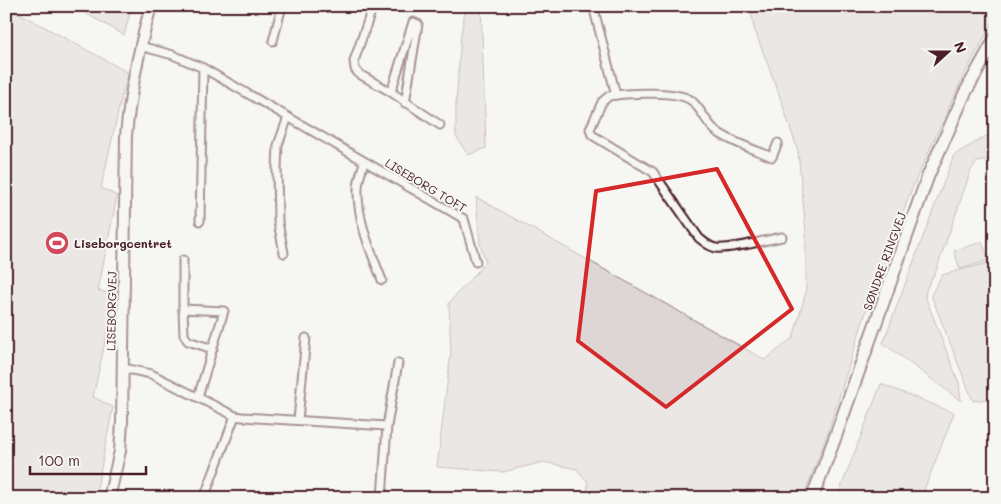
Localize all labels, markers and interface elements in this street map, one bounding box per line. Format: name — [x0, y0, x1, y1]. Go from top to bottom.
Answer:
north arrow — [924, 28, 974, 78]
text: N — [950, 39, 971, 56]
street label: LISEBORG TOFT — [382, 154, 470, 216]
street label: SØNDRE RINGVEJ — [859, 209, 909, 312]
sports icon: Liseborgcentret — [44, 230, 70, 256]
place label: Liseborgcentret — [74, 235, 172, 251]
street label: LISEBORGVEJ — [102, 270, 120, 351]
scale bar — [30, 444, 146, 476]
text: 100 m — [38, 450, 80, 470]

